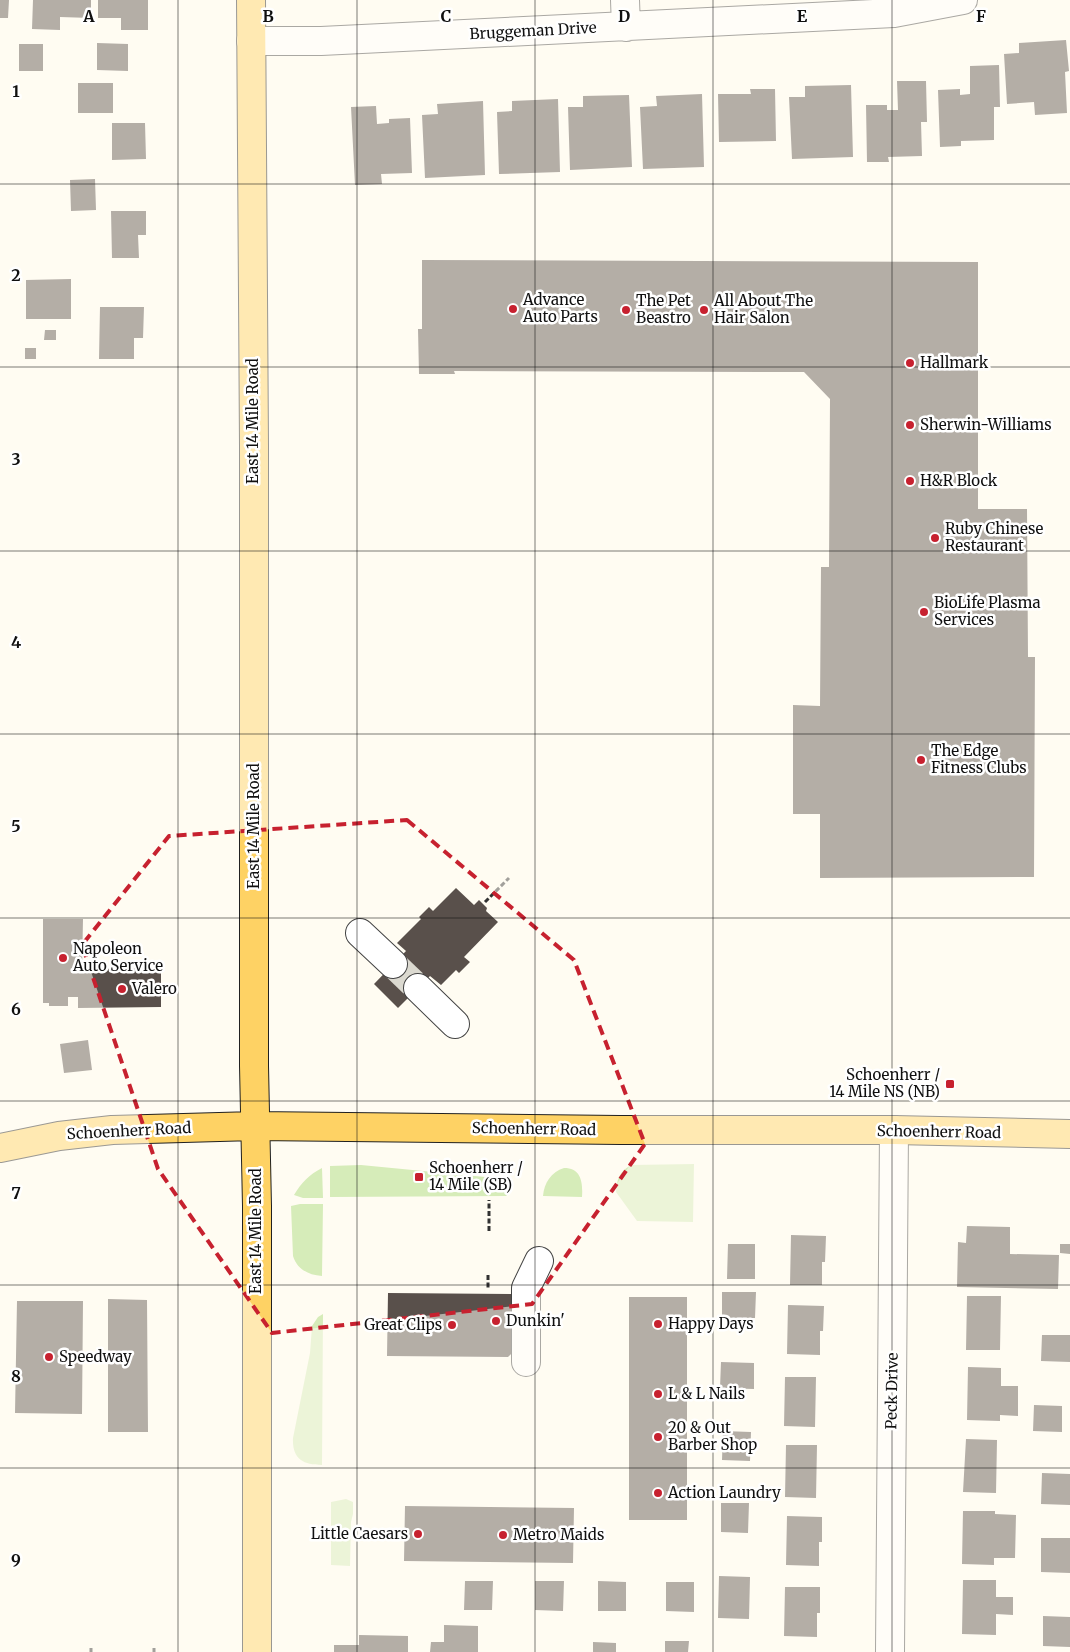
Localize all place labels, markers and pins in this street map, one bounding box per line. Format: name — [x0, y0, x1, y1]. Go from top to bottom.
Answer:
place label: Advance Auto Parts — [522, 290, 598, 326]
place label: The Pet Beastro — [636, 291, 691, 327]
place label: All About The Hair Salon — [713, 291, 813, 327]
marker: Advance Auto Parts — [507, 303, 519, 315]
marker: The Pet Beastro — [620, 304, 632, 316]
marker: All About The Hair Salon — [698, 304, 710, 316]
place label: Hallmark — [920, 353, 989, 372]
marker: Hallmark — [904, 357, 916, 369]
place label: Sherwin-Williams — [920, 415, 1052, 434]
marker: Sherwin-Williams — [904, 419, 916, 431]
place label: H&R Block — [920, 471, 998, 490]
marker: H&R Block — [904, 475, 916, 487]
place label: Ruby Chinese Restaurant — [945, 519, 1043, 555]
marker: Ruby Chinese Restaurant — [929, 532, 941, 544]
place label: BioLife Plasma Services — [934, 593, 1041, 629]
marker: BioLife Plasma Services — [918, 606, 930, 618]
place label: The Edge Fitness Clubs — [931, 741, 1027, 777]
marker: The Edge Fitness Clubs — [915, 754, 927, 766]
place label: Napoleon Auto Service — [72, 939, 163, 975]
marker: Napoleon Auto Service — [57, 952, 69, 964]
place label: Valero — [131, 979, 177, 998]
marker: Valero — [116, 983, 128, 995]
place label: Schoenherr / 14 Mile NS (NB) — [829, 1065, 940, 1101]
marker: Schoenherr / 14 Mile NS (NB) — [944, 1078, 956, 1090]
place label: Schoenherr / 14 Mile (SB) — [429, 1158, 523, 1194]
marker: Schoenherr / 14 Mile (SB) — [413, 1171, 425, 1183]
place label: Dunkin' — [506, 1311, 565, 1330]
place label: Happy Days — [668, 1314, 754, 1333]
place label: Great Clips — [364, 1315, 442, 1334]
marker: Dunkin' — [490, 1315, 502, 1327]
marker: Happy Days — [652, 1318, 664, 1330]
marker: Great Clips — [446, 1319, 458, 1331]
place label: Speedway — [59, 1347, 132, 1366]
marker: Speedway — [43, 1351, 55, 1363]
place label: L & L Nails — [668, 1384, 745, 1403]
marker: L & L Nails — [652, 1388, 664, 1400]
place label: 20 & Out Barber Shop — [668, 1418, 757, 1454]
marker: 20 & Out Barber Shop — [652, 1431, 664, 1443]
place label: Action Laundry — [667, 1483, 781, 1502]
marker: Action Laundry — [652, 1487, 664, 1499]
place label: Little Caesars — [311, 1524, 408, 1543]
place label: Metro Maids — [513, 1525, 604, 1544]
marker: Little Caesars — [412, 1528, 424, 1540]
marker: Metro Maids — [497, 1529, 509, 1541]

